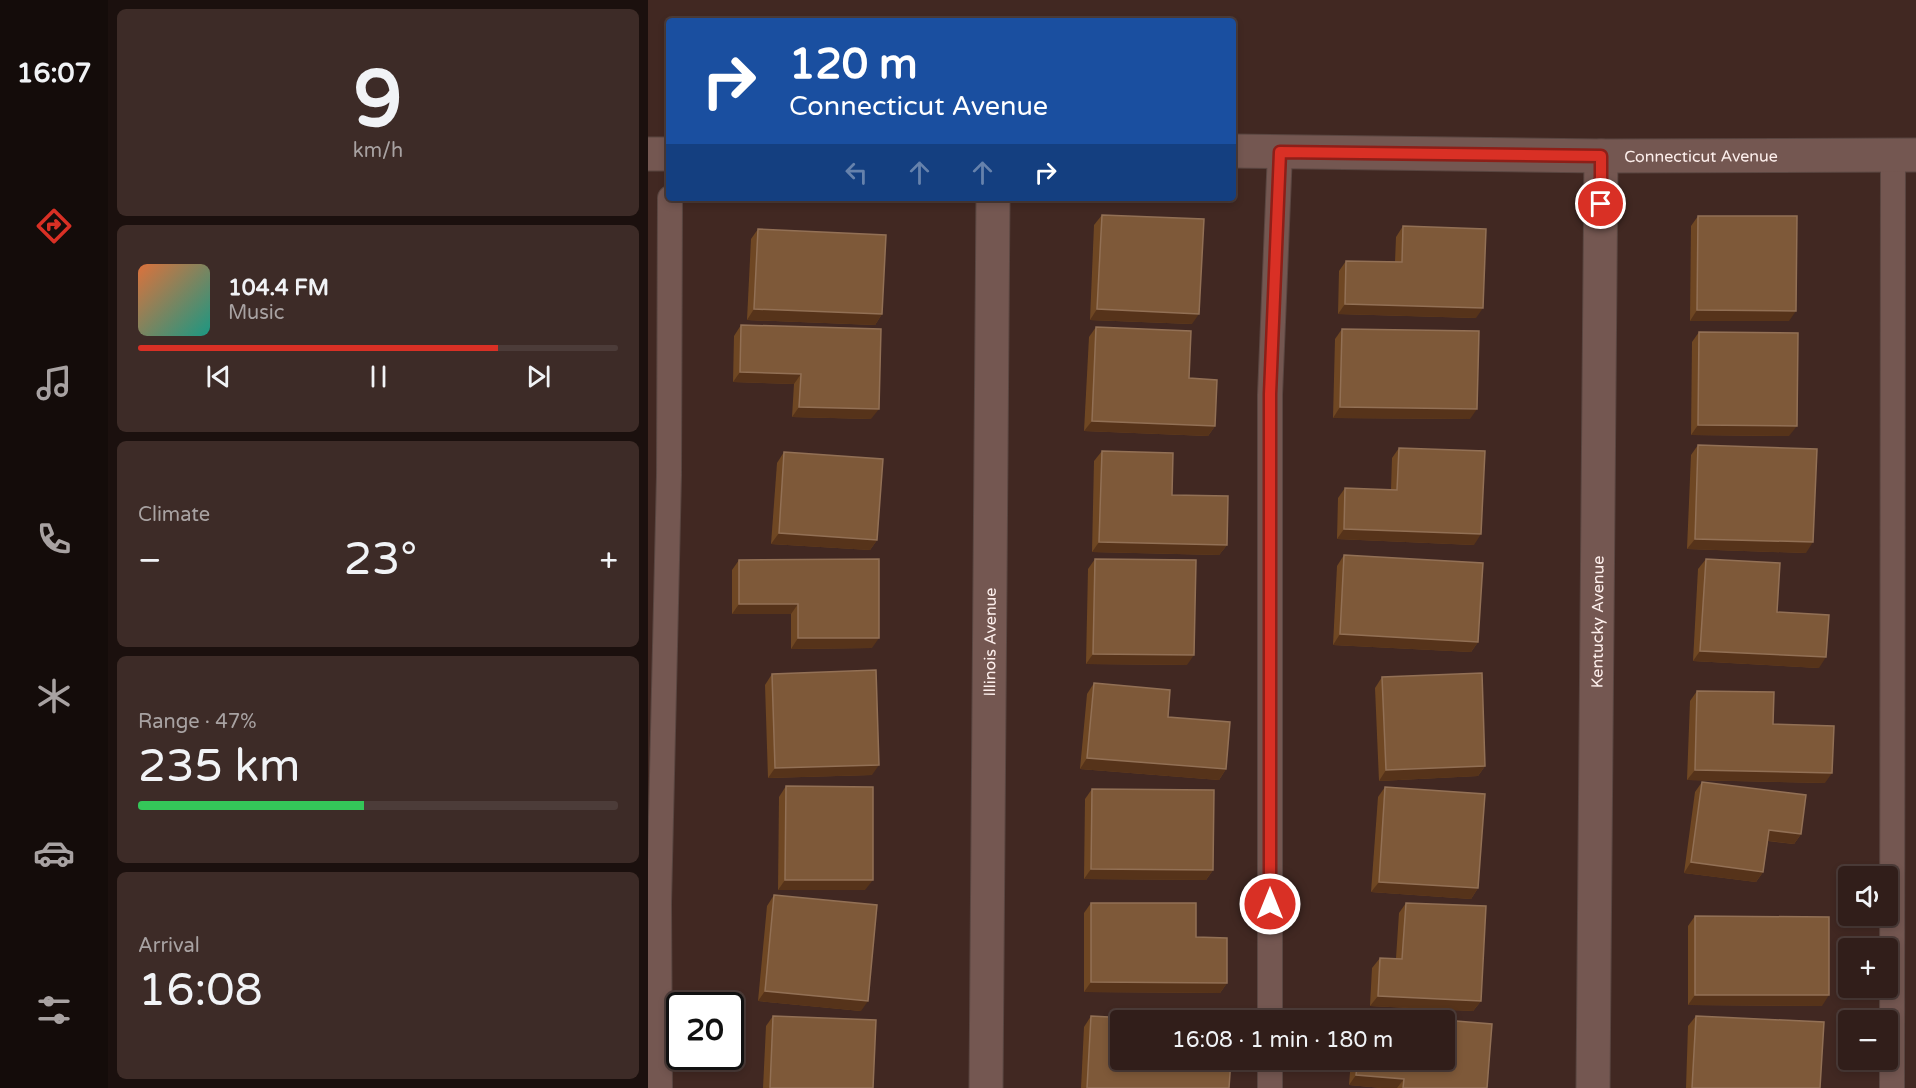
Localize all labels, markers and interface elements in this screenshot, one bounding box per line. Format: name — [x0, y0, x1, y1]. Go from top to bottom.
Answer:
text: 120 m — [789, 39, 918, 90]
icon: right — [690, 42, 768, 120]
text: 9 — [354, 53, 402, 147]
text: 16:07 — [17, 57, 91, 90]
text: Connecticut Avenue — [789, 90, 1048, 123]
text: km/h — [353, 139, 403, 163]
street label: Connecticut Avenue — [1624, 146, 1778, 167]
icon: left — [840, 156, 873, 189]
icon: ahead — [903, 156, 936, 189]
icon: ahead — [966, 156, 999, 189]
icon: right — [1029, 156, 1062, 189]
pin — [1575, 178, 1626, 229]
icon: arrive — [1584, 187, 1617, 220]
icon: directions — [33, 205, 75, 247]
text: 104.4 FM — [228, 275, 329, 301]
text: Music — [228, 301, 284, 325]
icon: previous — [202, 360, 235, 393]
icon: pause — [362, 360, 395, 393]
icon: next — [522, 360, 555, 393]
icon: music — [33, 362, 75, 404]
text: Climate — [138, 503, 210, 527]
icon: phone — [33, 518, 75, 560]
text: 23° — [344, 533, 417, 587]
text: − — [138, 541, 162, 580]
text: + — [599, 541, 618, 580]
street label: Kentucky Avenue — [1587, 556, 1609, 688]
street label: Illinois Avenue — [980, 587, 1001, 697]
icon: climate — [33, 675, 75, 717]
text: Range · 47% — [138, 710, 257, 734]
text: 235 km — [138, 740, 300, 794]
icon: car — [33, 832, 75, 874]
map controls — [1838, 866, 1898, 1070]
button: sound — [1838, 866, 1898, 926]
position arrow — [1238, 872, 1302, 936]
text: Arrival — [138, 934, 200, 958]
button: + — [1838, 938, 1898, 998]
text: 16:08 — [138, 964, 263, 1018]
icon: filters — [33, 989, 75, 1031]
speed limit sign: 20 — [666, 992, 744, 1070]
button: − — [1838, 1010, 1898, 1070]
text: 16:08 · 1 min · 180 m — [1172, 1027, 1393, 1053]

